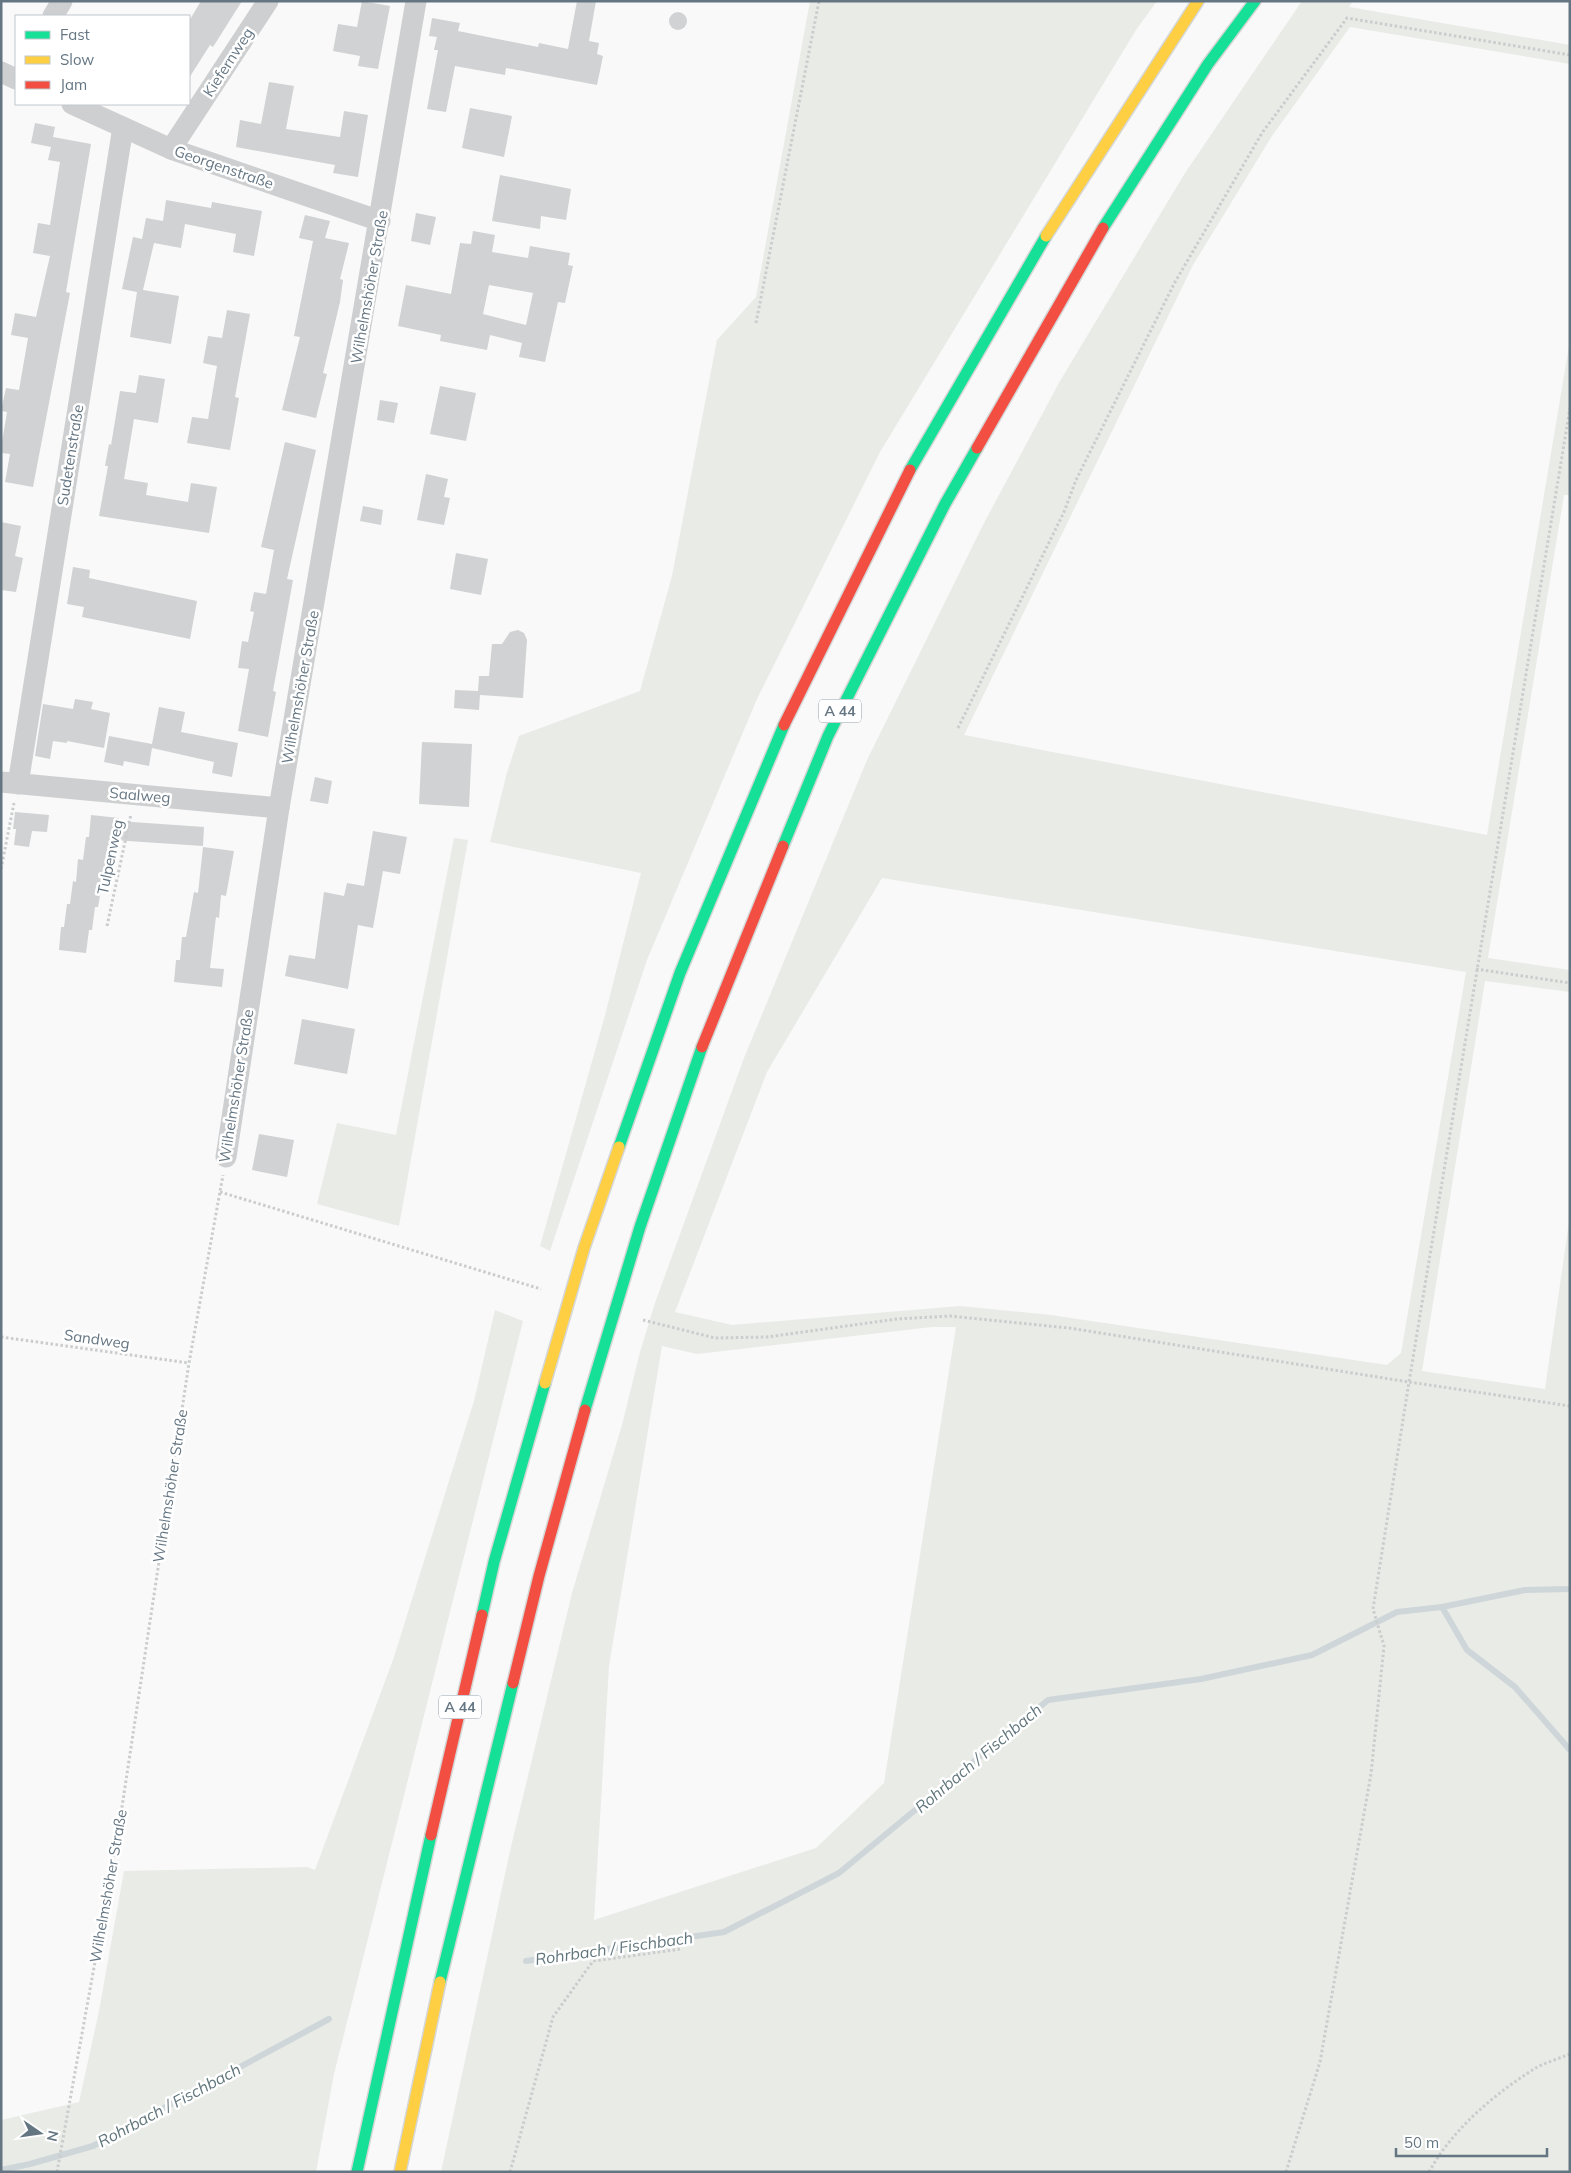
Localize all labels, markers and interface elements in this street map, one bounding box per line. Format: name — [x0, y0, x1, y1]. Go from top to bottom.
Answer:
legend — [15, 15, 190, 105]
street label: Kiefernweg — [199, 24, 257, 100]
text: Fast — [60, 25, 90, 44]
text: Slow — [60, 50, 94, 69]
text: Jam — [60, 75, 87, 94]
street label: Georgenstraße — [172, 141, 276, 193]
street label: Wilhelmshöher Straße — [346, 209, 392, 365]
street label: Sudetenstraße — [53, 403, 87, 507]
street label: Wilhelmshöher Straße — [277, 609, 323, 765]
road number: A 44 — [819, 699, 861, 722]
street label: Saalweg — [109, 783, 171, 807]
street label: Tulpenweg — [93, 818, 127, 896]
street label: Wilhelmshöher Straße — [214, 1008, 258, 1164]
street label: Sandweg — [63, 1325, 131, 1353]
street label: Wilhelmshöher Straße — [148, 1408, 192, 1564]
road number: A 44 — [439, 1695, 481, 1718]
water label: Rohrbach / Fischbach — [911, 1699, 1045, 1817]
street label: Wilhelmshöher Straße — [85, 1808, 131, 1964]
water label: Rohrbach / Fischbach — [534, 1927, 694, 1969]
water label: Rohrbach / Fischbach — [94, 2059, 244, 2151]
north arrow — [15, 2108, 65, 2158]
scale bar — [1396, 2126, 1547, 2158]
text: N — [43, 2129, 63, 2143]
text: 50 m — [1404, 2133, 1439, 2152]

